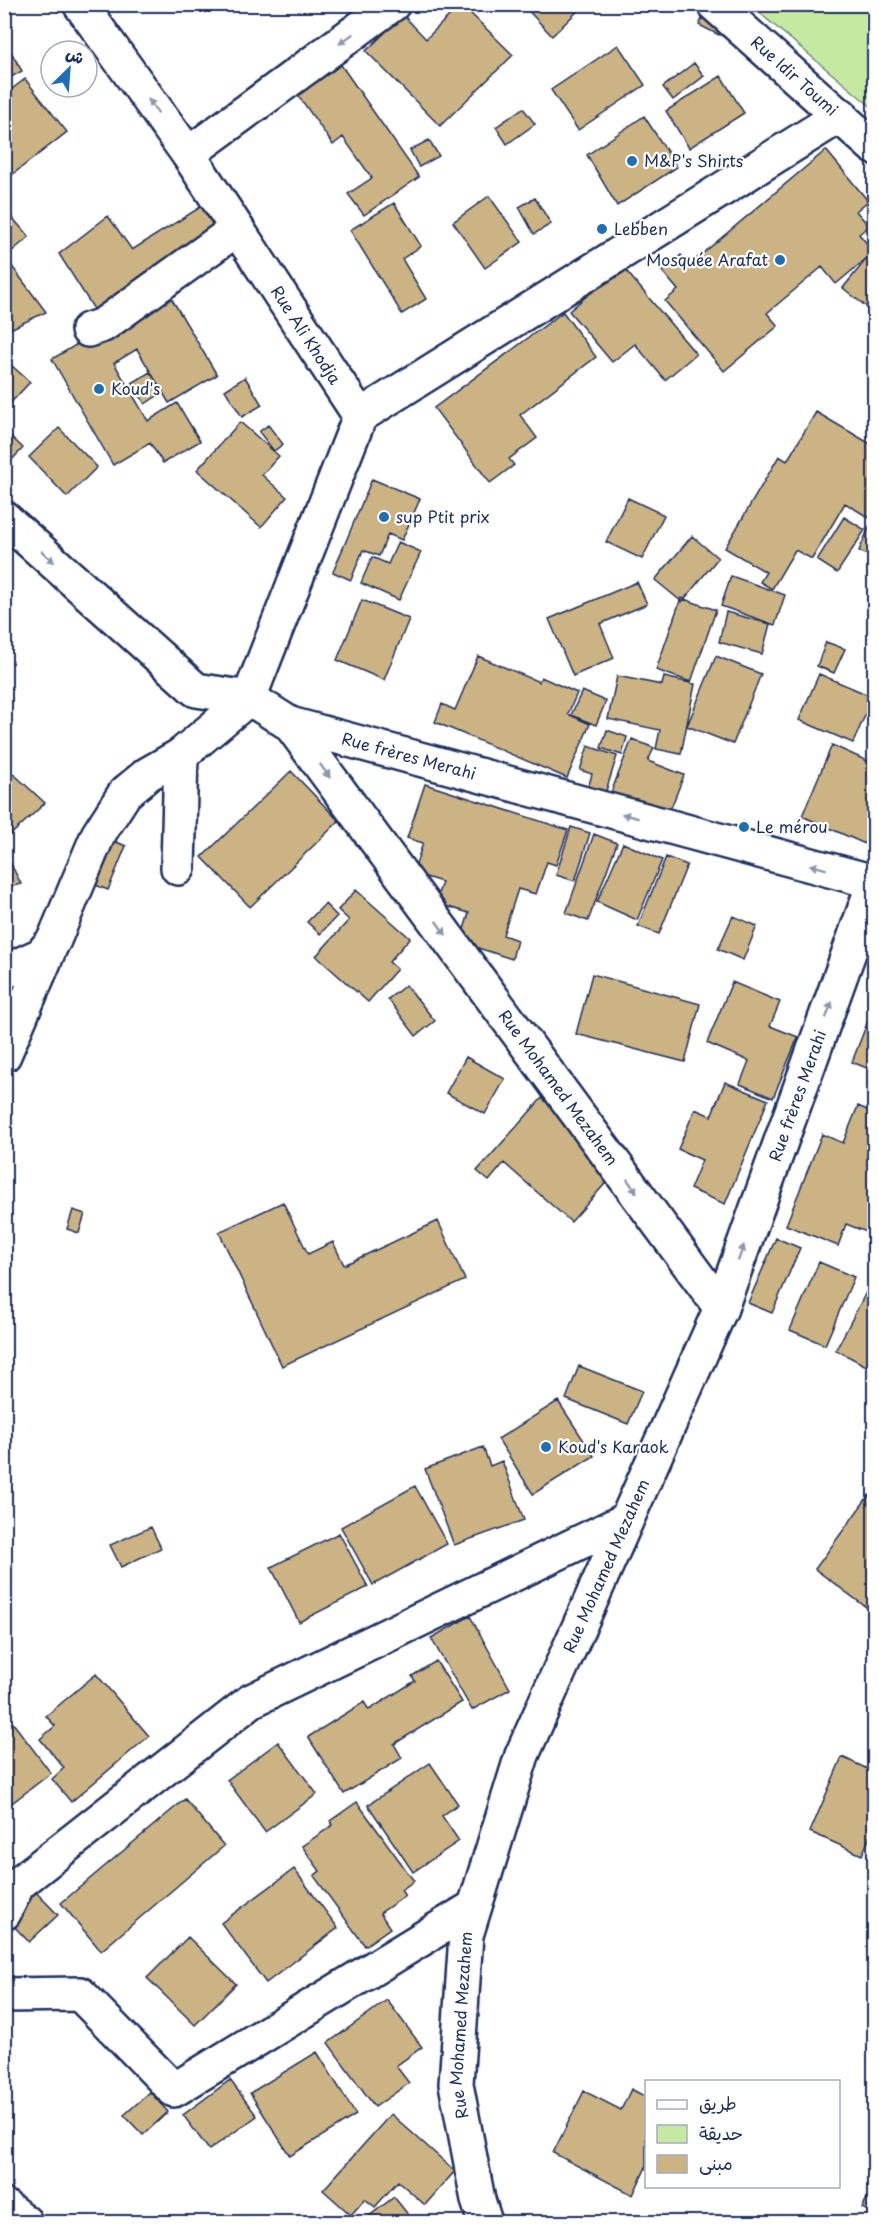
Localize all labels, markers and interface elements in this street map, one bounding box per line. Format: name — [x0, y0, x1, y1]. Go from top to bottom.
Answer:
street label: Rue Idir Toumi — [746, 30, 844, 121]
one-way arrow — [338, 33, 354, 45]
north arrow — [39, 39, 99, 99]
text: ش — [63, 40, 89, 69]
one-way arrow — [148, 99, 160, 114]
place label: M&P's Shirts — [644, 148, 743, 172]
marker: M&P's Shirts — [625, 154, 639, 168]
place label: Lebben — [614, 216, 668, 240]
marker: Lebben — [595, 222, 609, 236]
place label: Mosquée Arafat — [646, 247, 768, 271]
marker: Mosquée Arafat — [773, 253, 787, 267]
street label: Rue Ali Khodja — [266, 280, 348, 388]
place label: Koud's — [111, 376, 160, 400]
marker: Koud's — [92, 382, 106, 396]
place label: sup Ptit prix — [396, 504, 489, 528]
marker: sup Ptit prix — [377, 510, 391, 524]
one-way arrow — [40, 550, 55, 563]
street label: Rue frères Merahi — [339, 726, 479, 785]
one-way arrow — [319, 763, 331, 779]
one-way arrow — [621, 811, 639, 820]
place label: Le mérou — [756, 814, 828, 838]
marker: Le mérou — [737, 820, 751, 834]
one-way arrow — [809, 862, 827, 871]
one-way arrow — [435, 920, 447, 936]
one-way arrow — [824, 1001, 834, 1019]
street label: Rue Mohamed Mezahem — [494, 1004, 625, 1170]
street label: Rue frères Merahi — [762, 1026, 831, 1165]
one-way arrow — [626, 1178, 638, 1194]
one-way arrow — [737, 1243, 747, 1261]
place label: Koud's Karaok — [558, 1434, 669, 1458]
marker: Koud's Karaok — [539, 1440, 553, 1454]
street label: Rue Mohamed Mezahem — [556, 1475, 654, 1656]
street label: Rue Mohamed Mezahem — [443, 1931, 477, 2121]
legend — [645, 2080, 840, 2188]
text: طريق — [699, 2089, 737, 2116]
text: حديقة — [699, 2119, 743, 2146]
text: مبنى — [699, 2149, 733, 2176]

